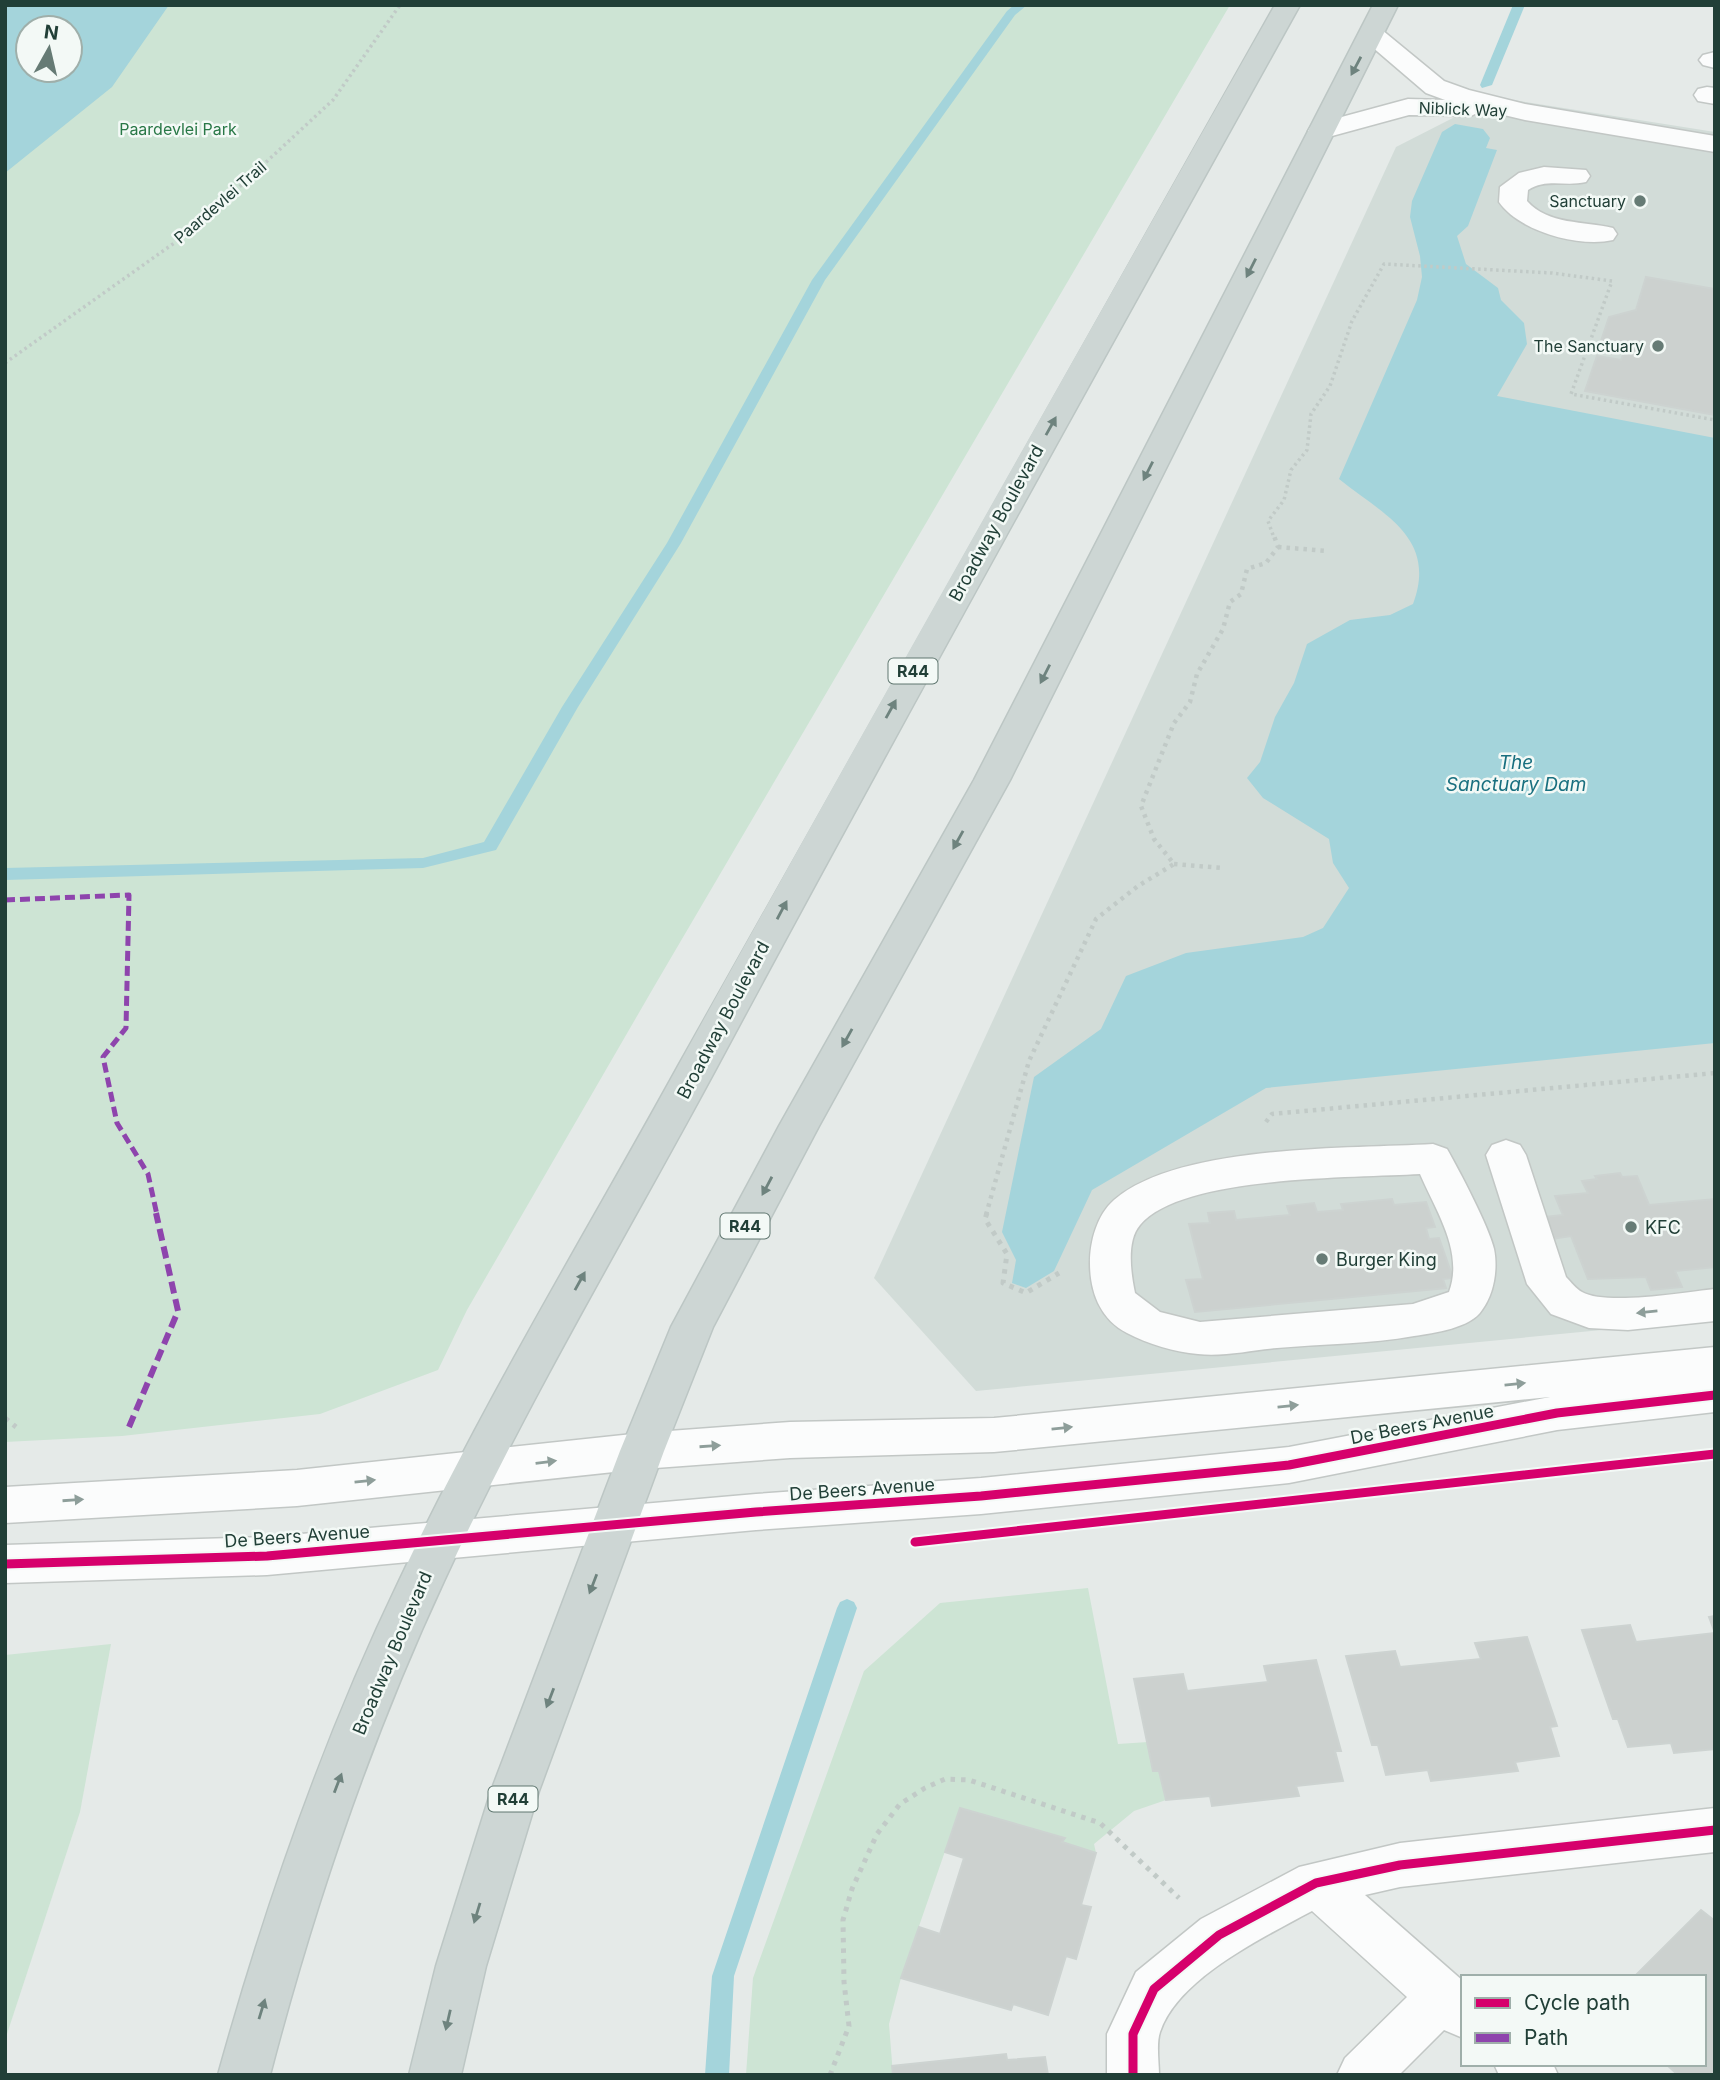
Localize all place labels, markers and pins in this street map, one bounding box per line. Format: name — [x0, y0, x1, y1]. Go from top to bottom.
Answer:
place label: Sanctuary — [1549, 191, 1626, 211]
marker: Sanctuary — [1632, 193, 1648, 209]
place label: The Sanctuary — [1534, 336, 1644, 356]
marker: The Sanctuary — [1650, 338, 1666, 354]
place label: KFC — [1645, 1217, 1681, 1238]
marker: KFC — [1623, 1219, 1639, 1235]
place label: Burger King — [1336, 1249, 1437, 1270]
marker: Burger King — [1314, 1251, 1330, 1267]

